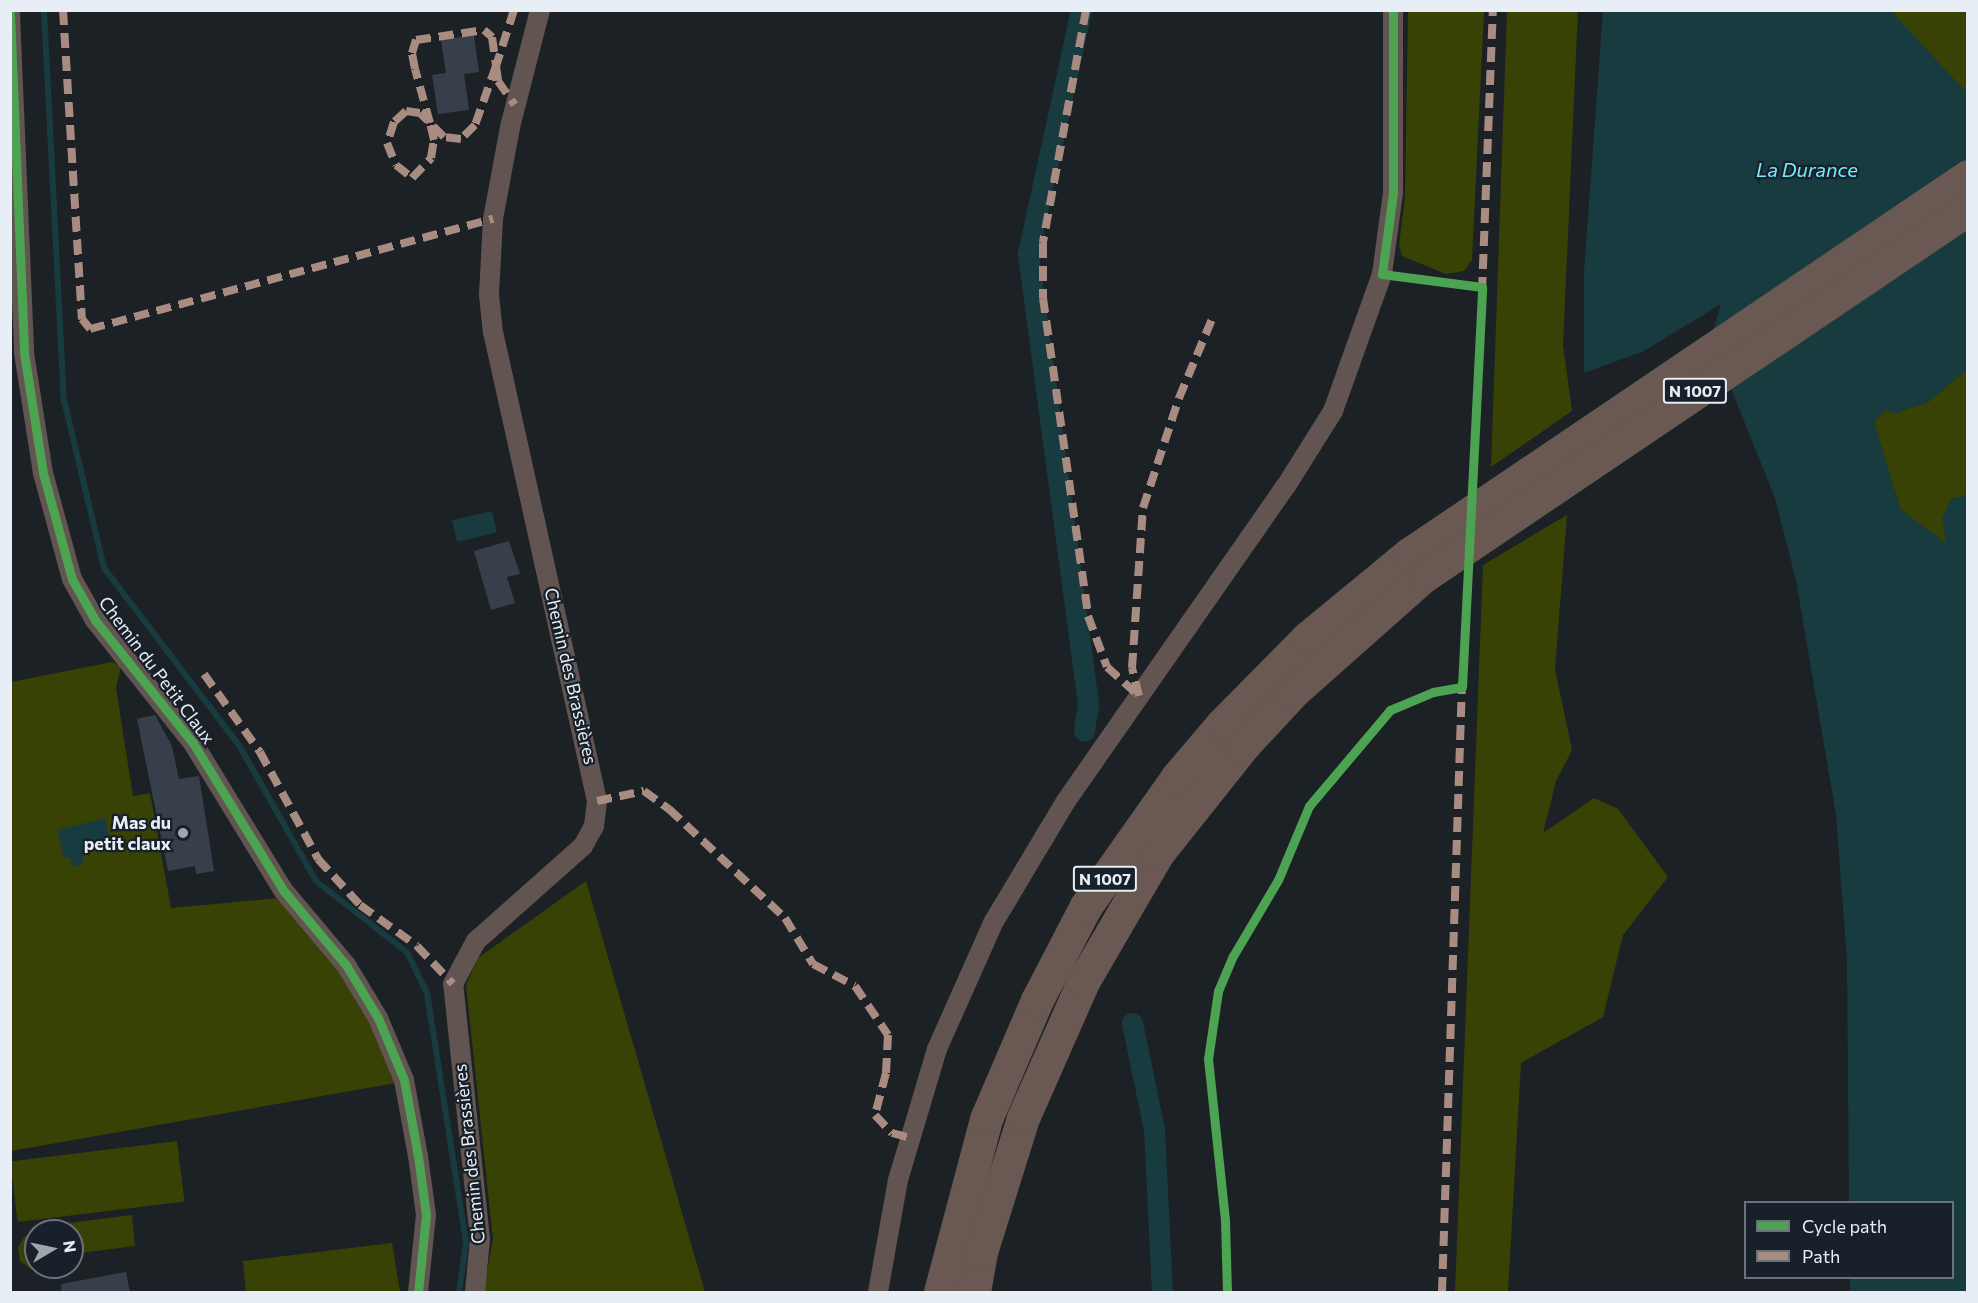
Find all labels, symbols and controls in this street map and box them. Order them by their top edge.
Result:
water label: La Durance [1756,157,1858,181]
road number: N 1007 [1662,378,1728,404]
street label: Chemin des Brassières [540,585,602,767]
street label: Chemin du Petit Claux [94,592,220,748]
place label: Mas du petit claux [84,812,171,854]
marker: Mas du petit claux [176,826,190,840]
road number: N 1007 [1072,866,1138,892]
street label: Chemin des Brassières [449,1063,489,1245]
legend [1744,1201,1954,1279]
text: Cycle path [1802,1215,1887,1237]
north arrow [24,1219,84,1279]
text: N [60,1239,81,1254]
text: Path [1802,1245,1840,1267]

